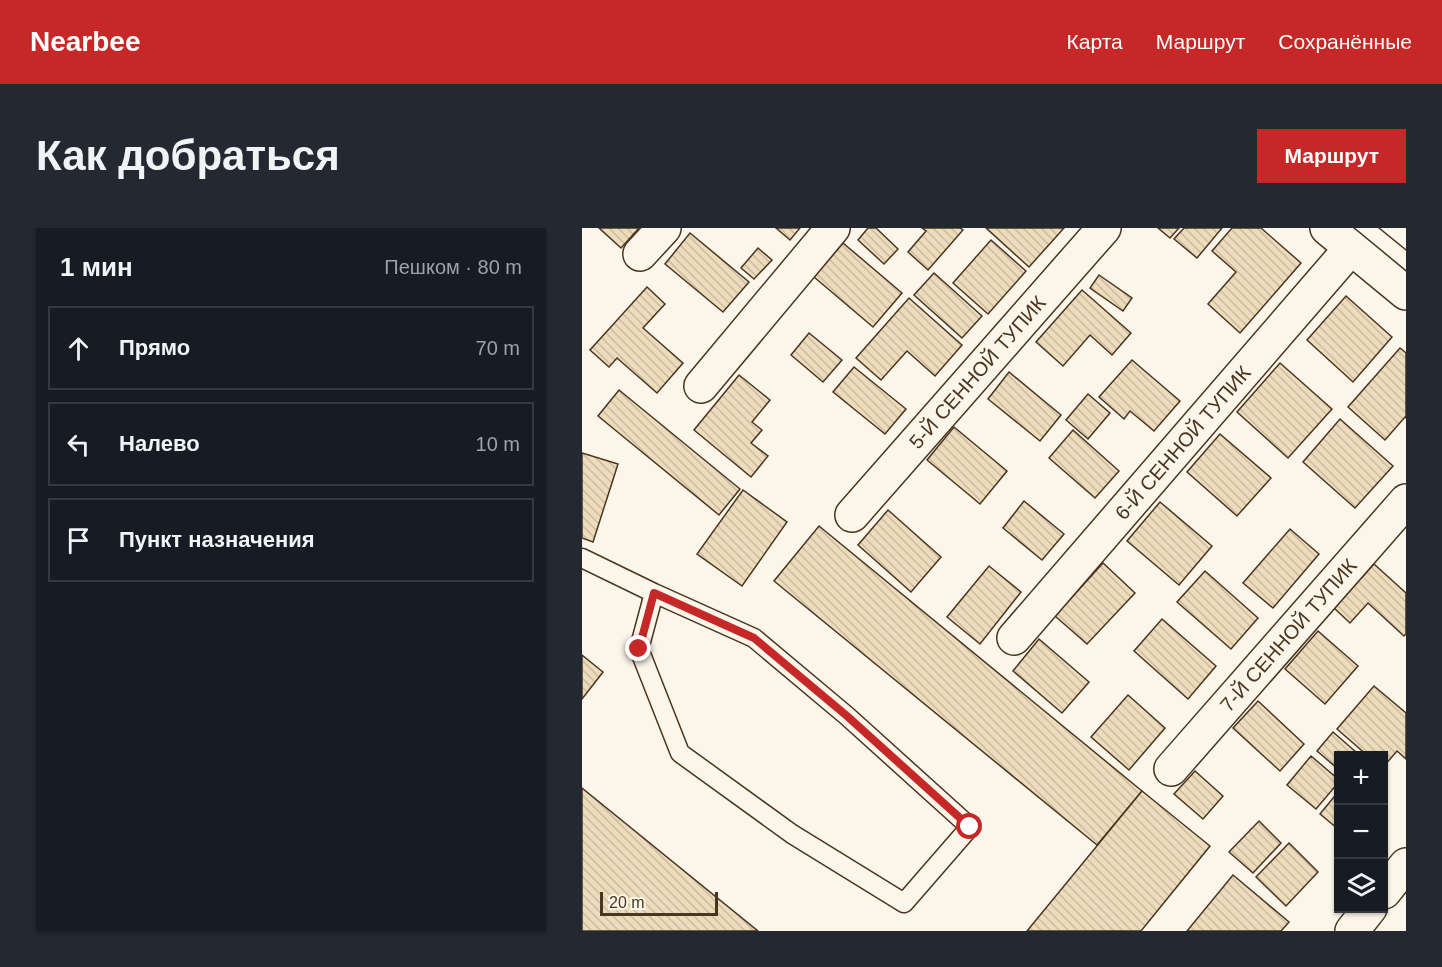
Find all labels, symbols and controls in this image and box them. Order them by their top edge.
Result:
text: Nearbee [30,26,141,57]
text: Карта [1067,30,1123,53]
text: Маршрут [1156,30,1245,53]
text: Сохранённые [1278,30,1412,53]
button: Маршрут [1257,129,1406,183]
text: Как добраться [36,132,340,179]
text: 1 мин [60,252,133,282]
text: Пешком · 80 m [384,256,522,278]
street label: 5-Й СЕННОЙ ТУПИК [905,291,1050,453]
icon: ahead [62,332,95,365]
text: Прямо [119,335,190,360]
text: 70 m [476,337,520,359]
street label: 6-Й СЕННОЙ ТУПИК [1111,361,1255,524]
icon: left [62,428,95,461]
text: Налево [119,431,200,456]
text: 10 m [476,433,520,455]
icon: arrive [62,524,95,557]
text: Пункт назначения [119,527,315,552]
street label: 7-Й СЕННОЙ ТУПИК [1216,554,1361,716]
route end [625,635,651,661]
map controls [1334,751,1388,913]
button: + [1334,751,1388,805]
button: − [1334,805,1388,859]
route start [956,813,982,839]
button: layers [1334,859,1388,913]
scale bar [600,889,718,916]
text: 20 m [609,894,645,911]

